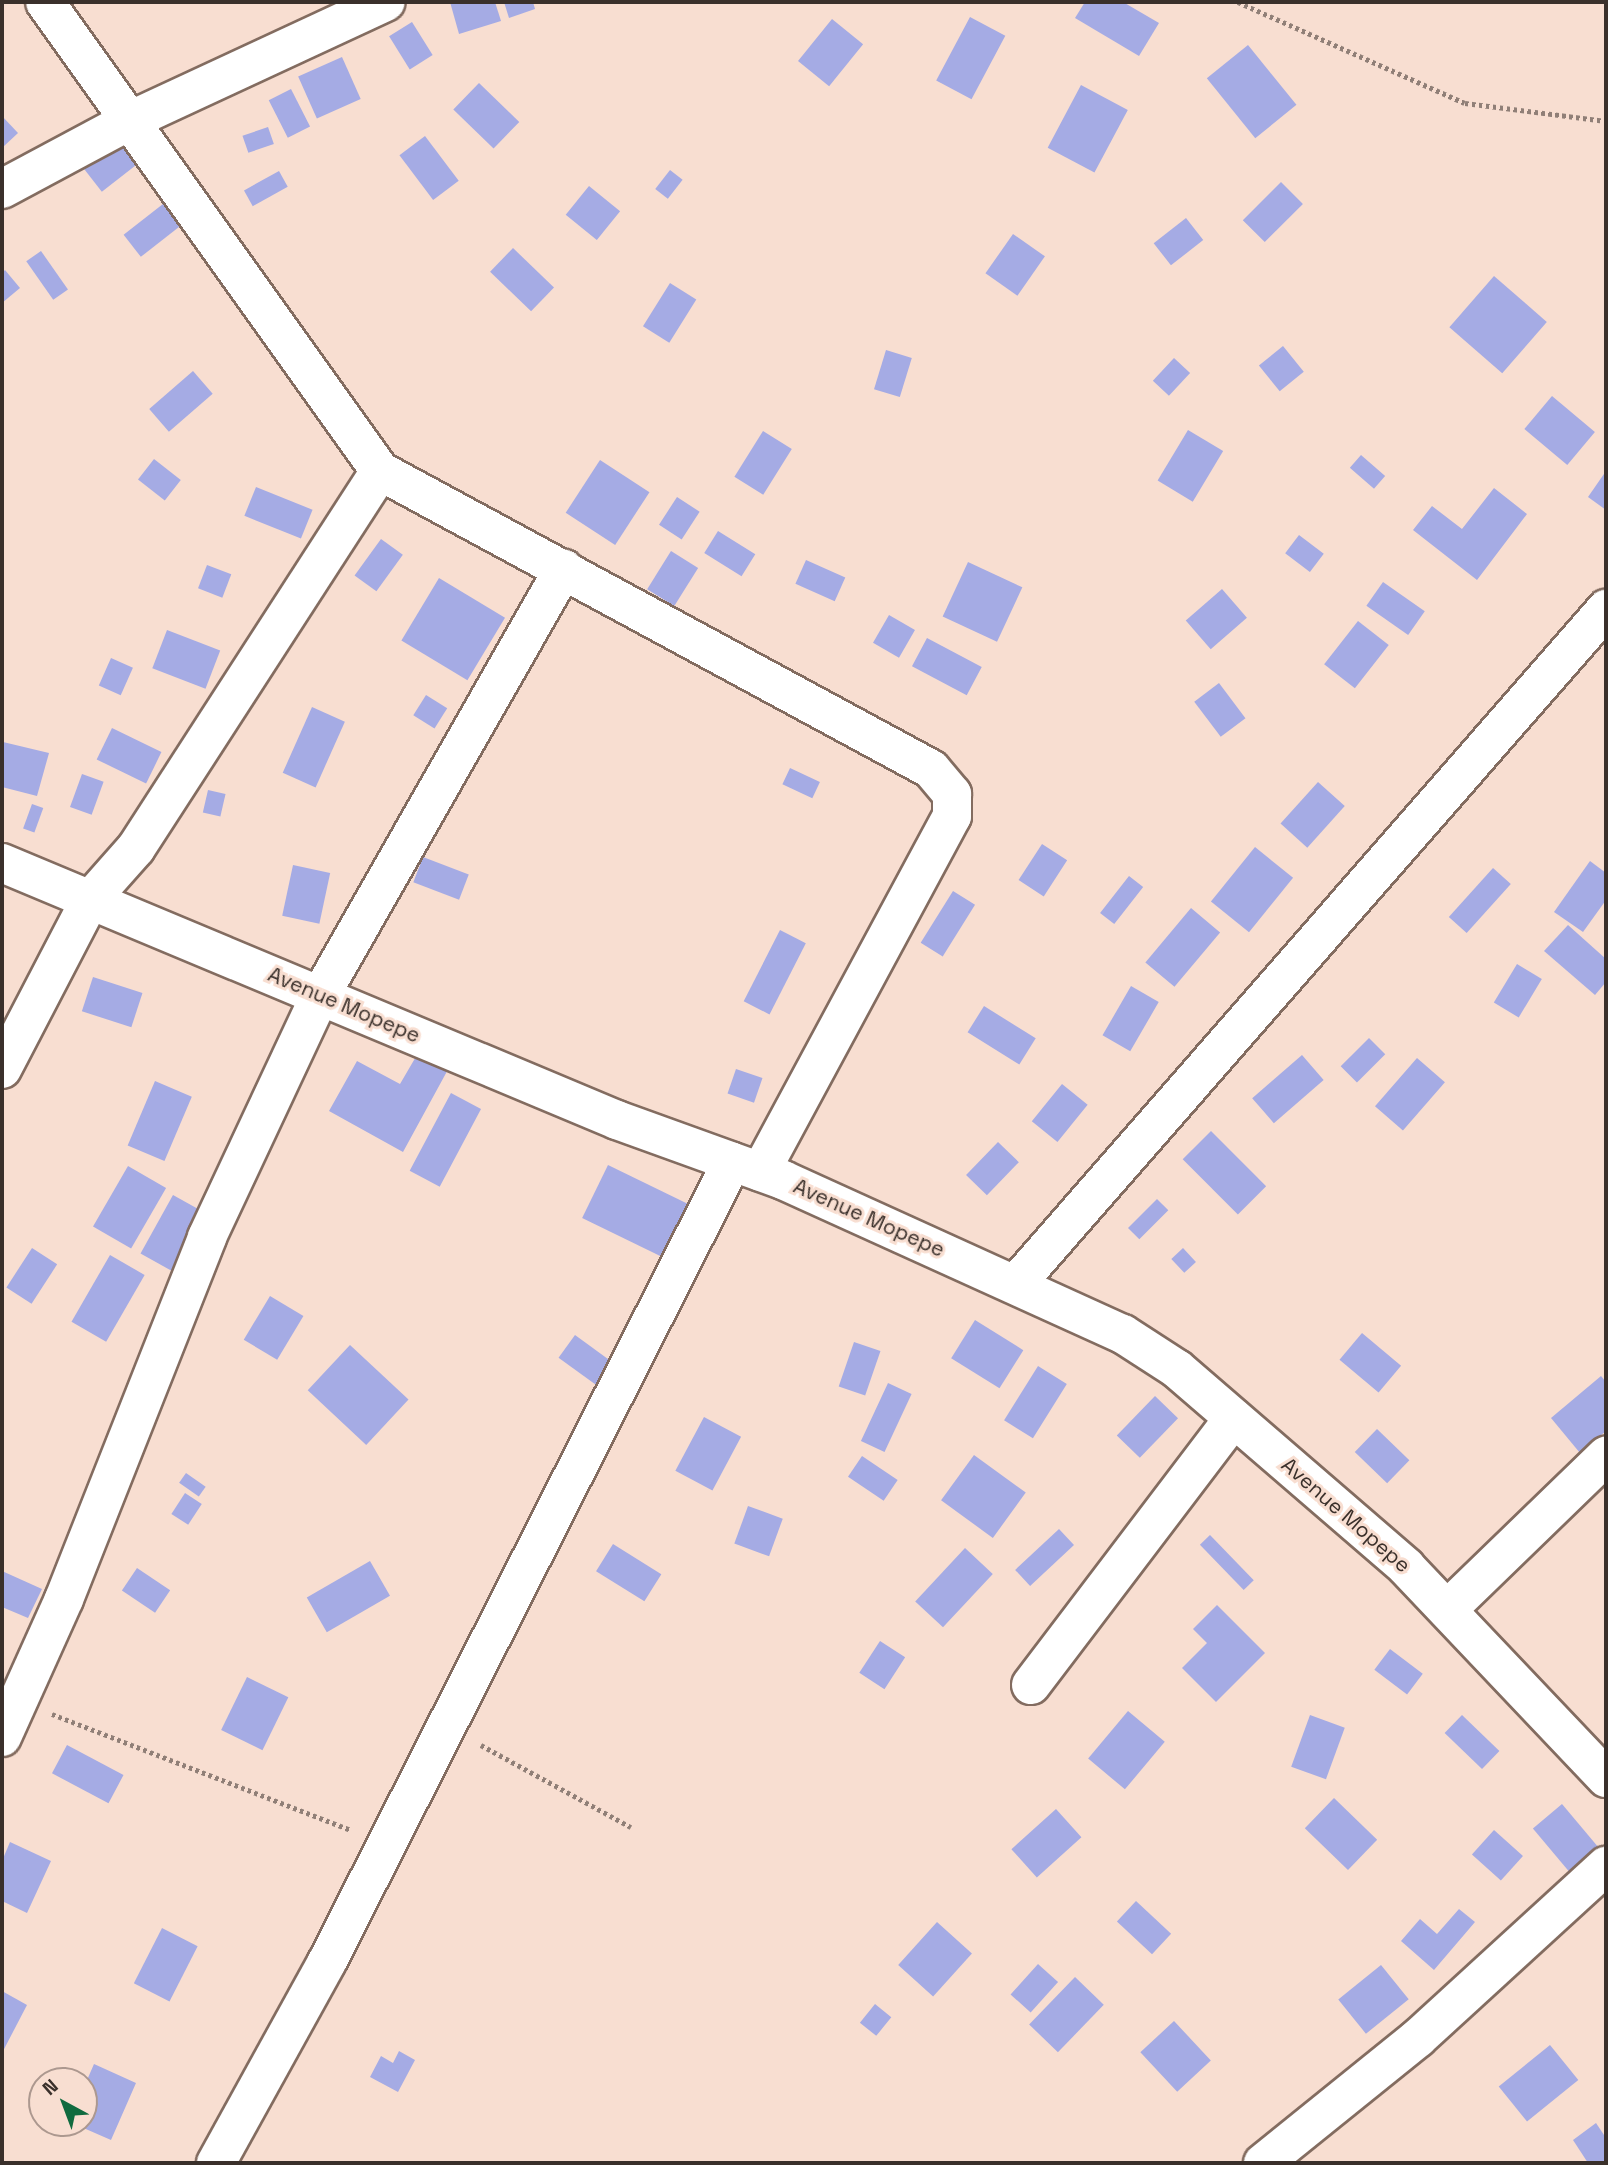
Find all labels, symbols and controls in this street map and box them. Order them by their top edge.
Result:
street label: Avenue Mopepe [264,962,424,1048]
street label: Avenue Mopepe [790,1173,948,1263]
street label: Avenue Mopepe [1276,1452,1416,1578]
north arrow [28,2067,98,2137]
text: N [37,2074,63,2101]

